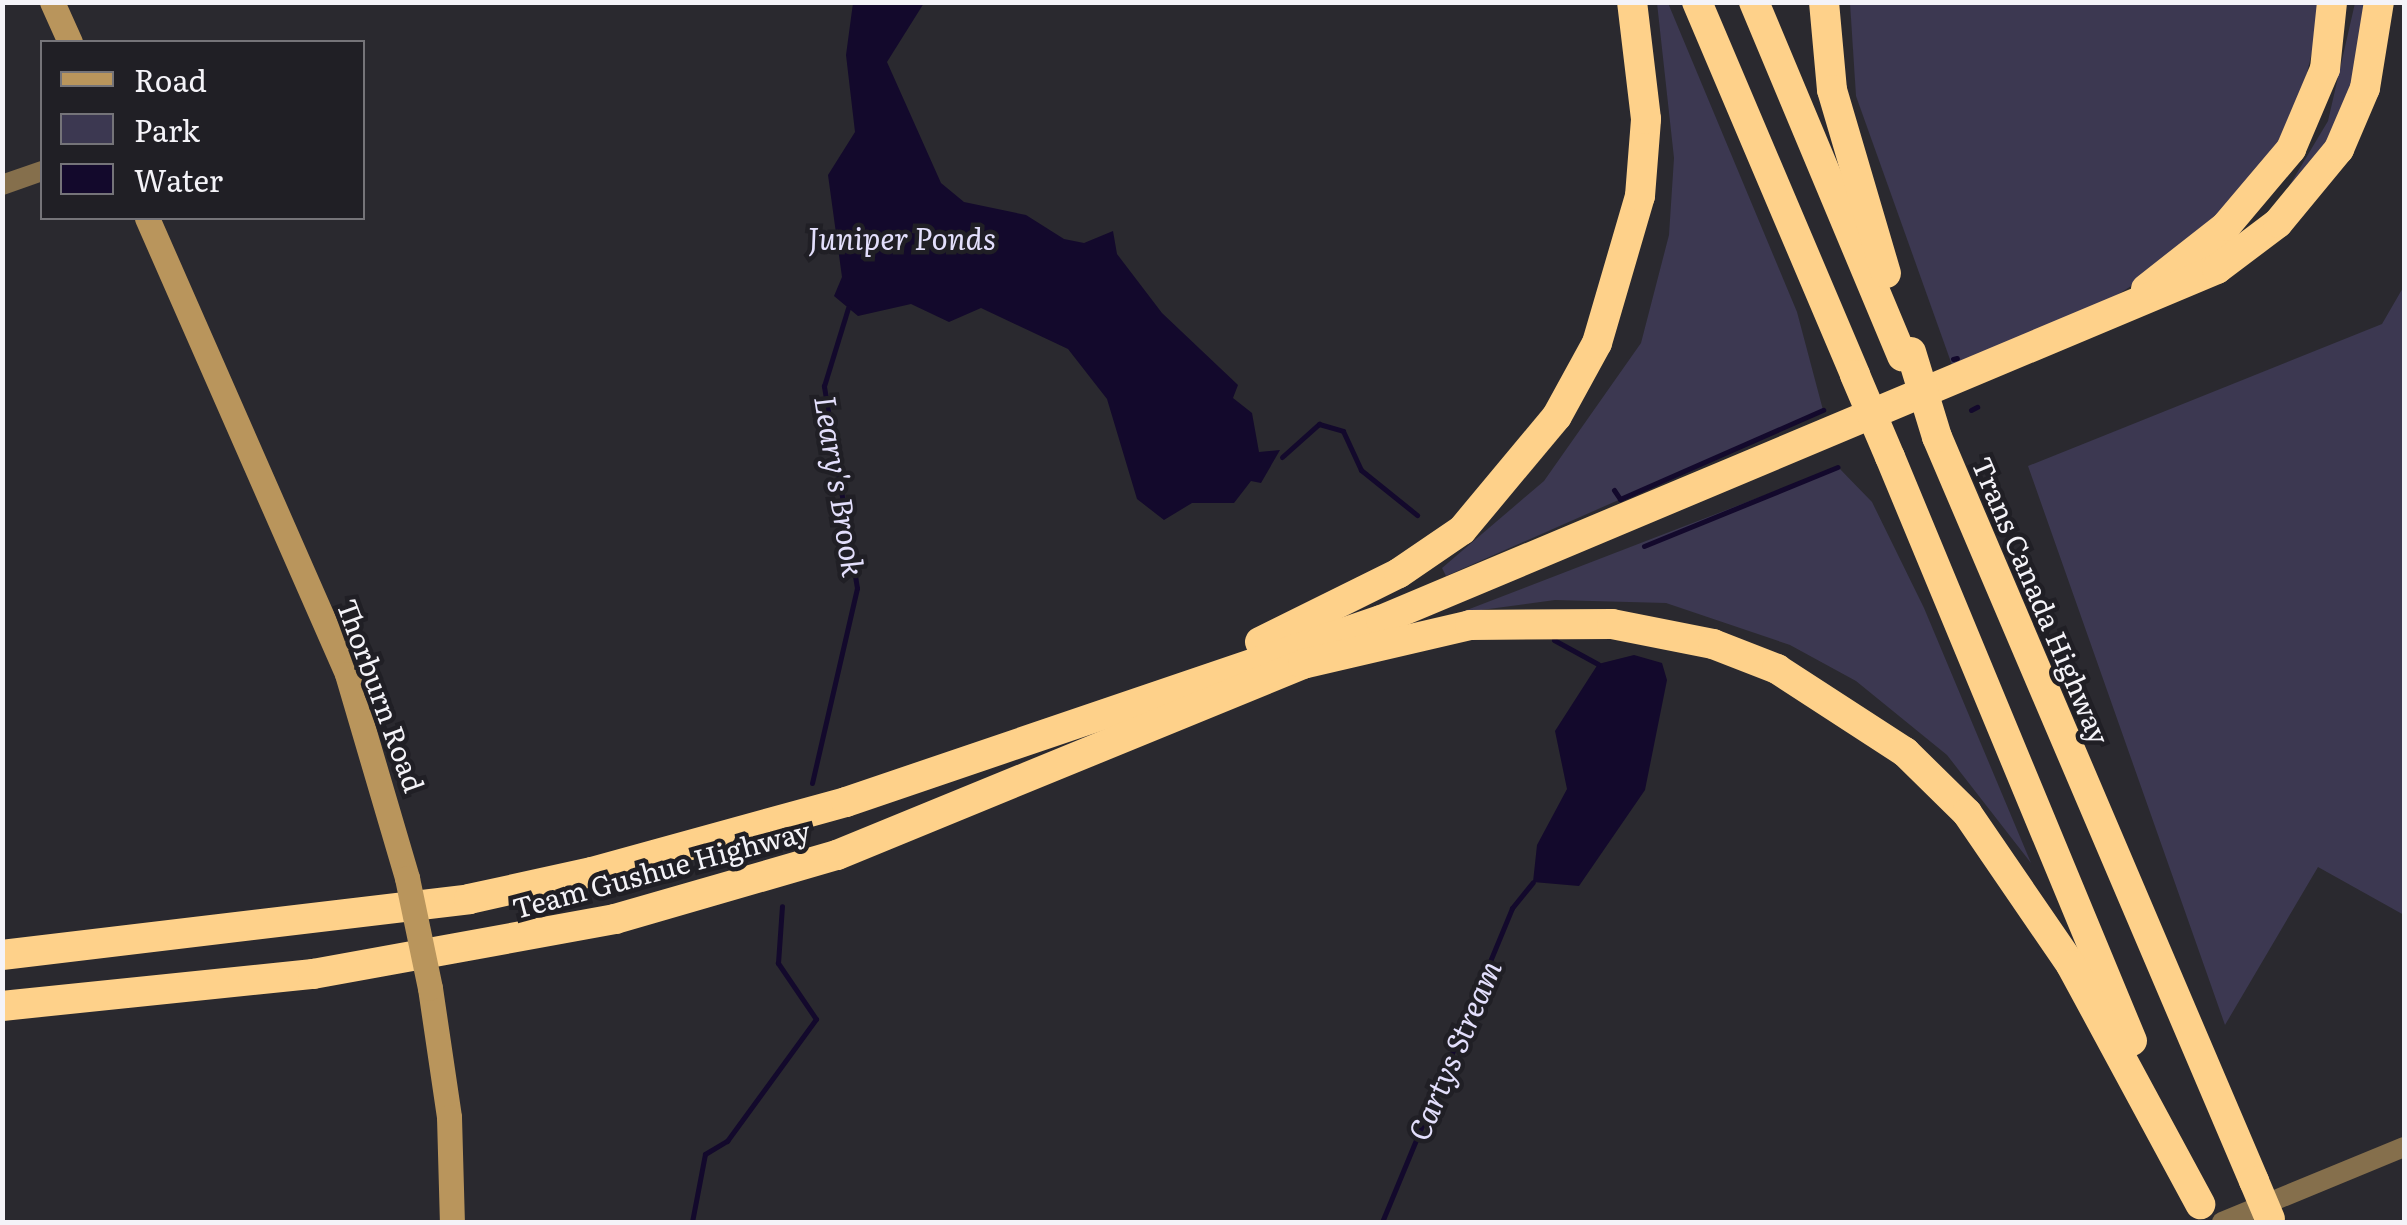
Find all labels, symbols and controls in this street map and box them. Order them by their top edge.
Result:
legend [40,40,365,220]
text: Road [134,57,207,101]
text: Park [134,107,200,151]
text: Water [134,157,223,201]
water label: Juniper Ponds [808,219,996,255]
water label: Leary's Brook [809,393,873,579]
street label: Trans Canada Highway [1966,451,2118,749]
street label: Thorburn Road [331,594,433,796]
street label: Team Gushue Highway [508,812,814,924]
water label: Cartys Stream [1399,955,1507,1145]

